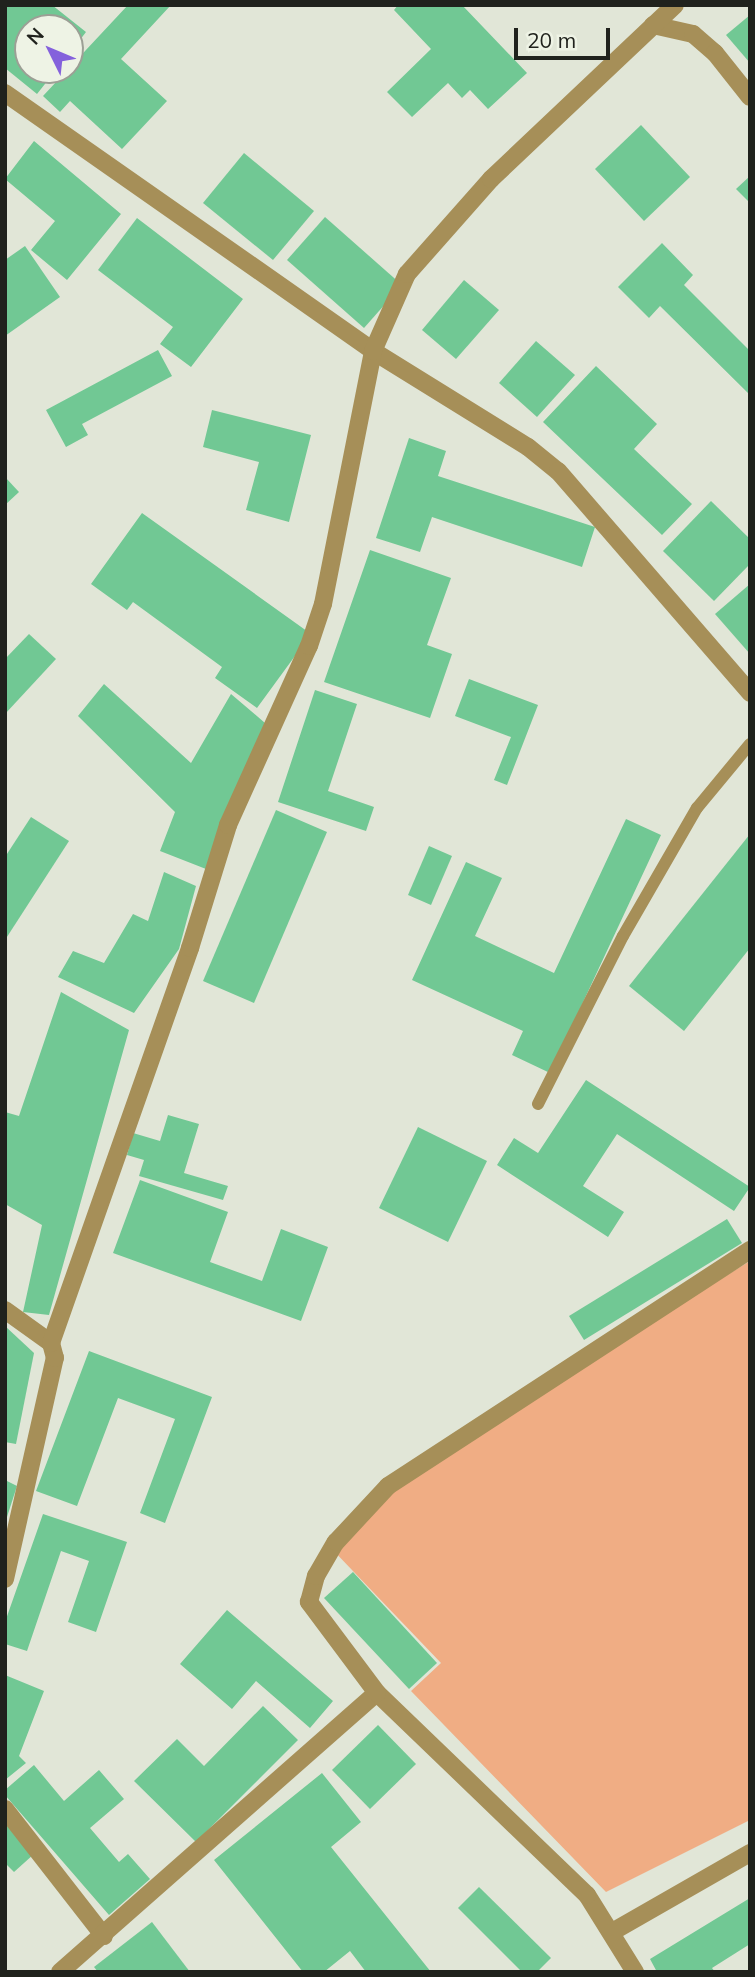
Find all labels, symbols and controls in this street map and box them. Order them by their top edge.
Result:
north arrow [14,14,84,84]
scale bar [517,14,613,58]
text: N [21,23,49,49]
text: 20 m [527,27,576,53]

